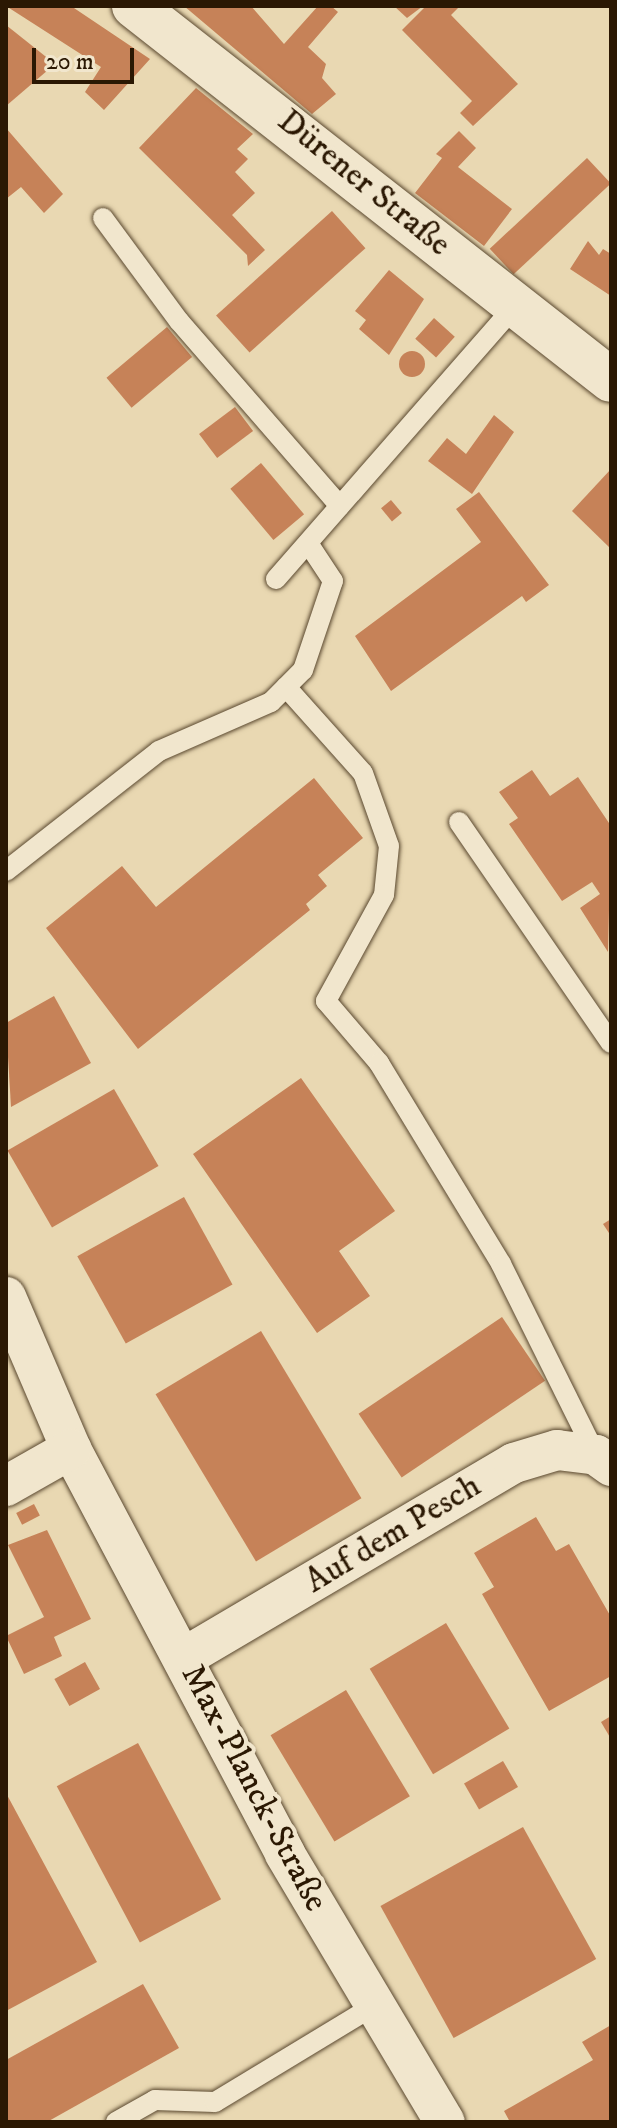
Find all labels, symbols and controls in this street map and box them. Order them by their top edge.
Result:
scale bar [36,32,138,82]
text: 20 m [46,47,94,77]
street label: Dürener Straße [269,101,459,265]
street label: Auf dem Pesch [298,1466,488,1602]
street label: Max-Planck-Straße [172,1658,336,1918]

